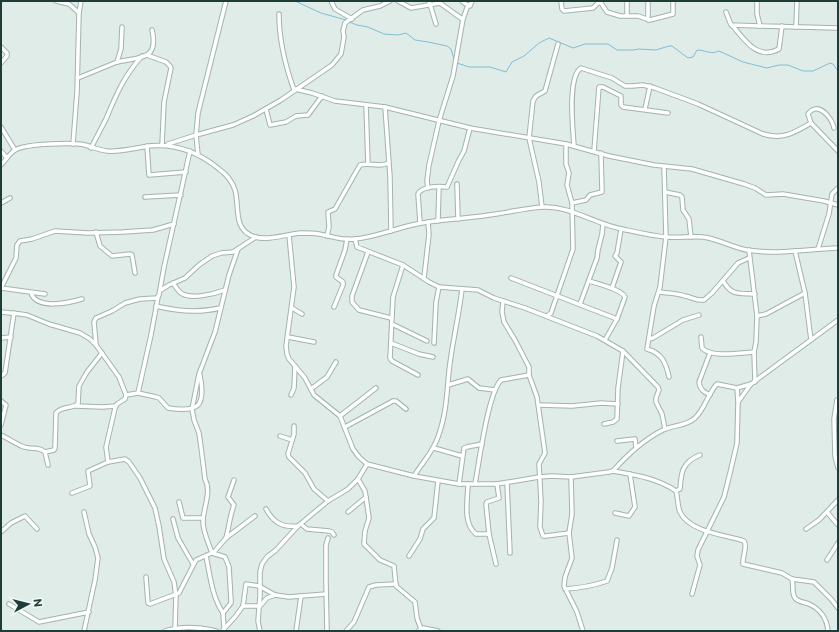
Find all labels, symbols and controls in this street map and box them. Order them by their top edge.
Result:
north arrow [8,584,48,624]
text: N [31,598,45,608]

